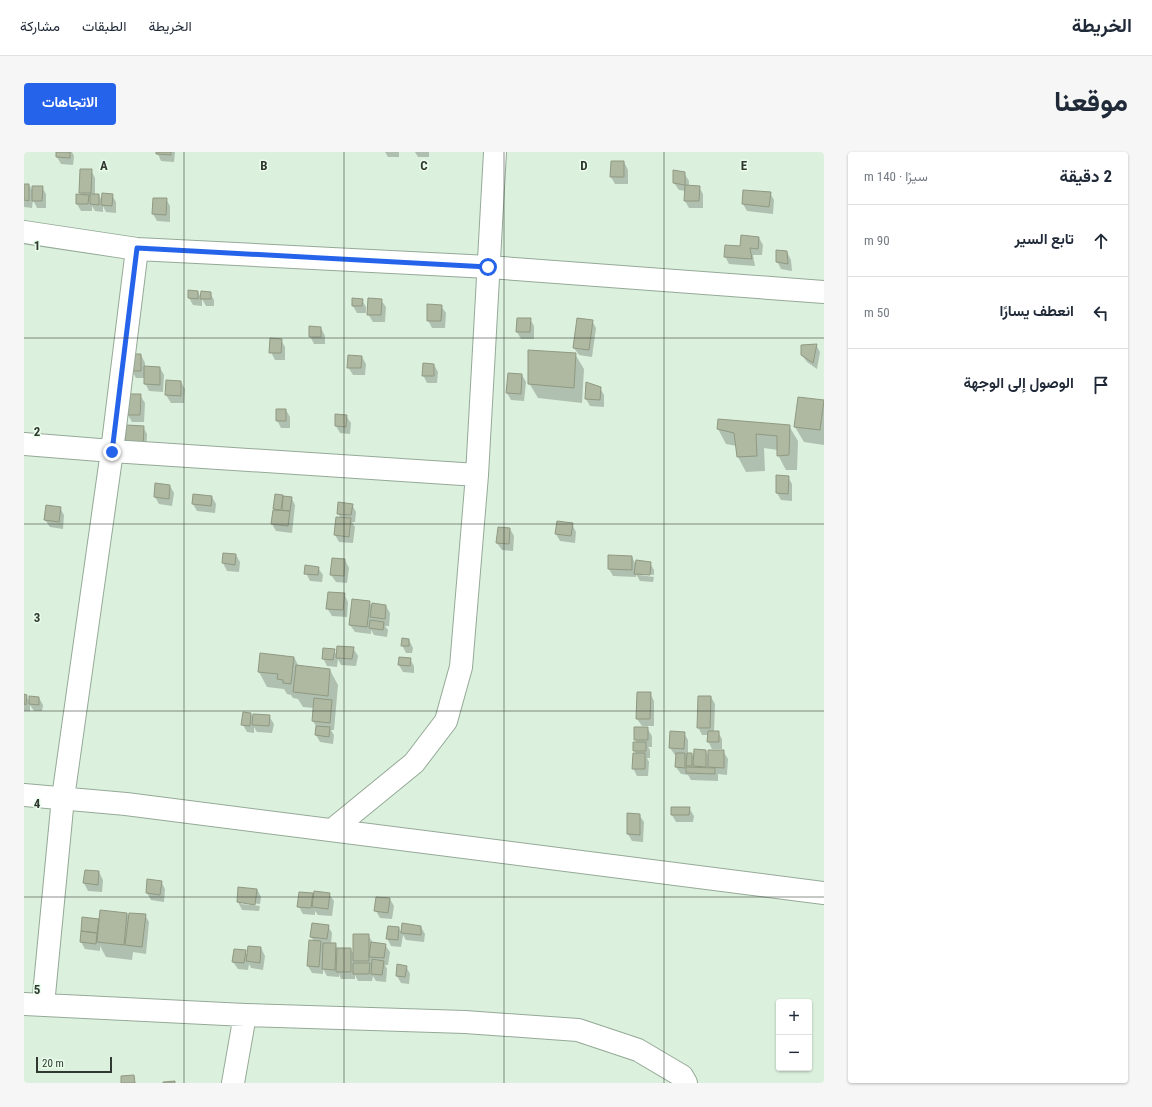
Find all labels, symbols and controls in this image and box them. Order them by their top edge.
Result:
text: الخريطة [1072,14,1132,37]
text: مشاركة [20,18,60,34]
text: الطبقات [82,18,126,34]
text: الخريطة [148,18,192,34]
button: الاتجاهات [24,83,116,125]
text: موقعنا [1054,85,1128,118]
text: A [100,158,108,173]
text: B [260,158,268,173]
text: C [420,158,428,173]
text: D [580,158,588,173]
text: E [741,158,748,173]
text: 2 دقيقة [1059,166,1112,186]
text: سيرًا · 140 m [864,169,928,184]
text: تابع السير [1015,230,1074,248]
icon: ahead [1090,230,1112,252]
text: 90 m [864,233,890,248]
text: 1 [34,238,40,253]
route start [479,258,497,276]
text: انعطف يسارًا [1000,302,1074,320]
icon: left [1090,302,1112,324]
text: 50 m [864,305,890,320]
text: الوصول إلى الوجهة [963,374,1074,392]
icon: arrive [1090,374,1112,396]
text: 2 [34,424,41,439]
route end [103,443,121,461]
text: 3 [34,610,40,625]
text: 4 [34,796,41,811]
text: 5 [34,982,41,997]
map controls [776,999,812,1071]
button: + [776,999,812,1035]
button: − [776,1035,812,1071]
scale bar [36,1055,112,1074]
text: 20 m [42,1057,64,1070]

